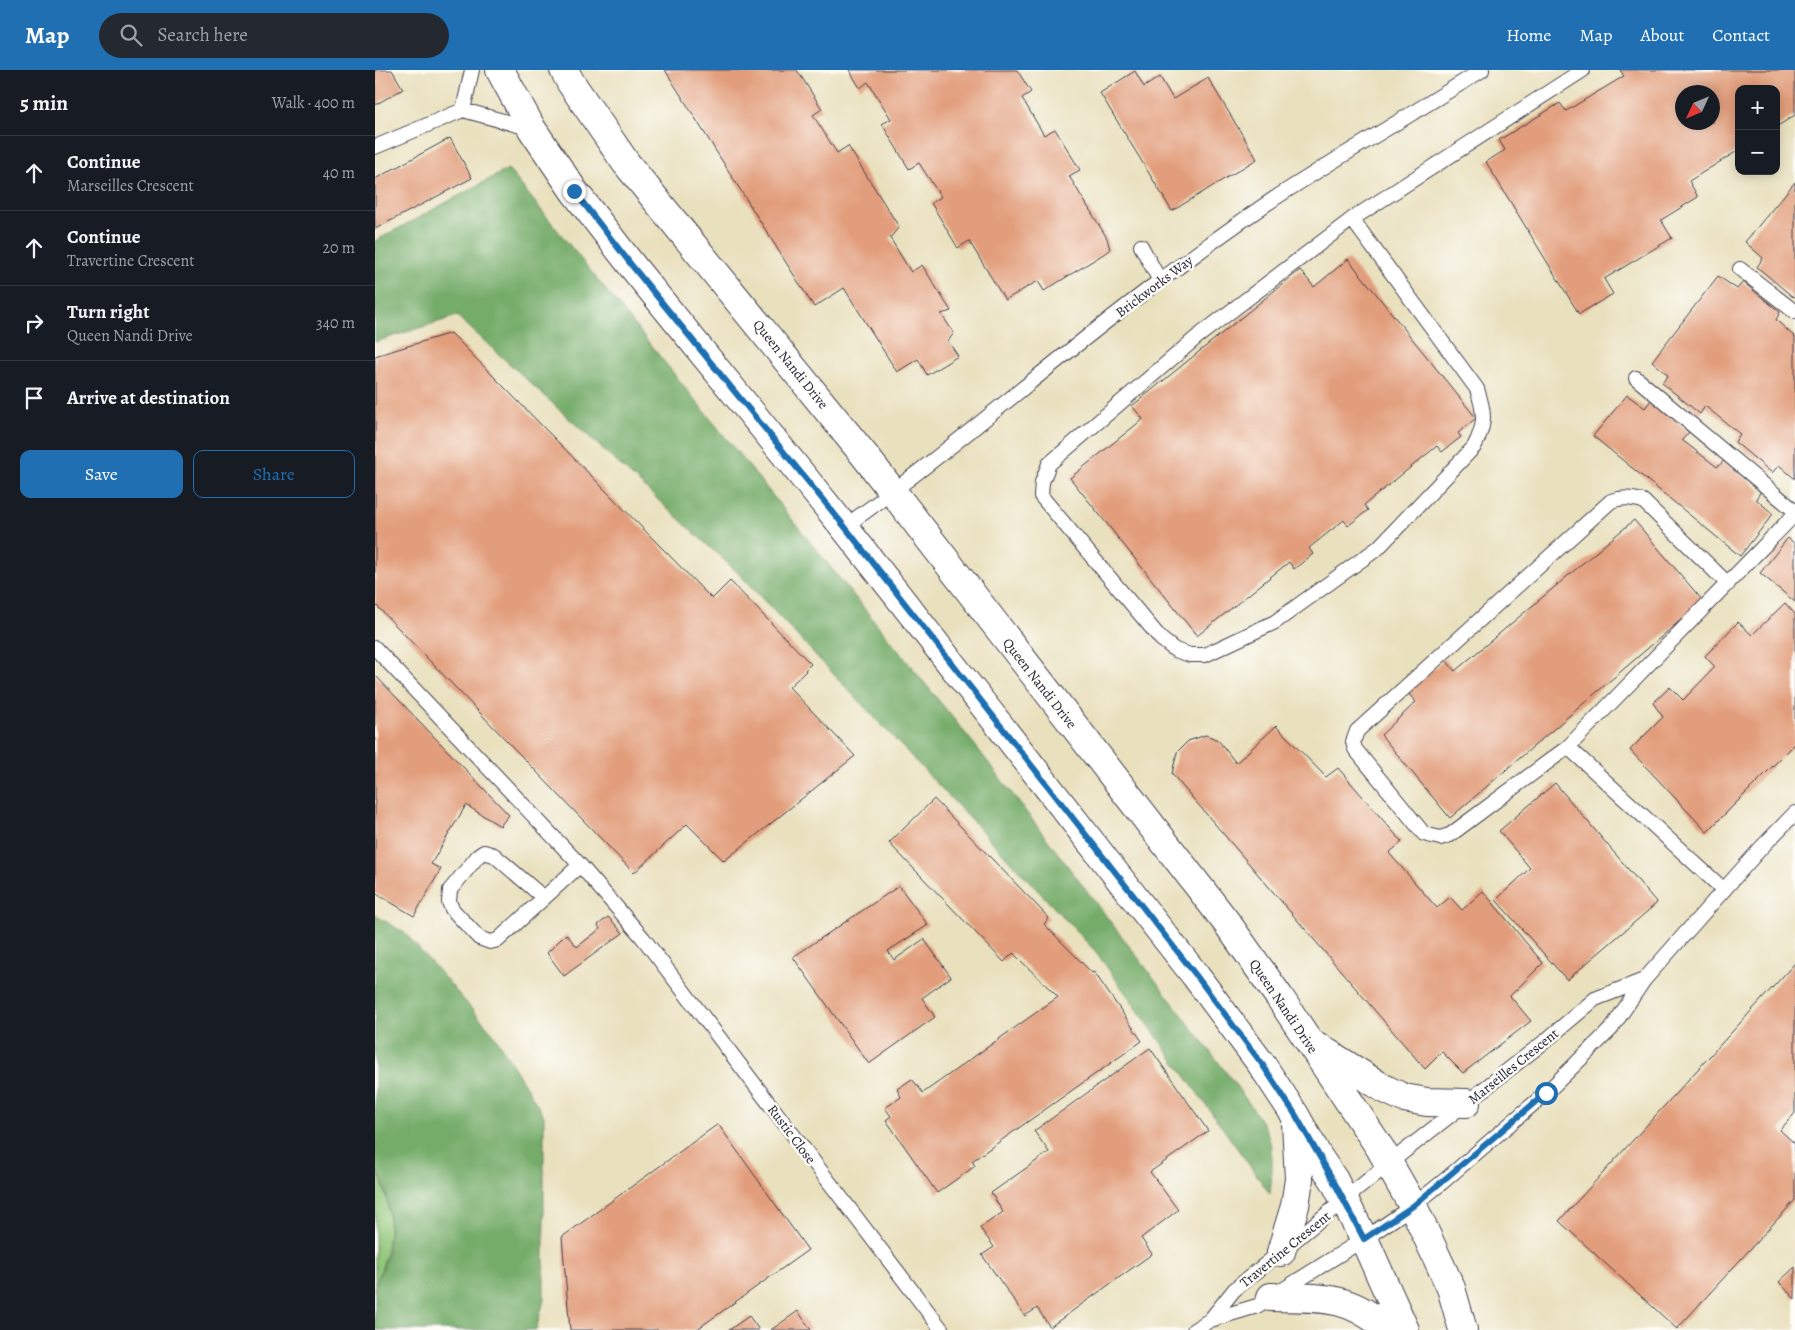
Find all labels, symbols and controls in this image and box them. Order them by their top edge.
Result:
search box [99,13,449,58]
text: Map [25,19,69,51]
icon: search [117,21,145,49]
text: Search here [157,22,248,48]
text: Home [1506,23,1551,47]
text: Map [1579,23,1612,47]
text: About [1640,23,1684,47]
text: Contact [1712,23,1770,47]
north arrow [1675,85,1720,130]
map controls [1735,85,1780,175]
button: + [1735,85,1780,130]
text: 5 min [20,89,68,117]
text: Walk · 400 m [272,92,355,114]
button: − [1735,130,1780,175]
text: Continue [67,149,141,175]
icon: ahead [20,159,48,187]
text: 40 m [323,162,355,184]
text: Marseilles Crescent [67,175,194,197]
route end [563,180,586,203]
text: Continue [67,224,141,250]
icon: ahead [20,234,48,262]
text: 20 m [322,237,355,259]
text: Travertine Crescent [67,250,194,272]
street label: Brickworks Way [1112,251,1197,322]
text: Turn right [67,299,149,325]
icon: right [20,309,48,337]
text: 340 m [316,312,355,334]
street label: Queen Nandi Drive [749,316,833,413]
text: Queen Nandi Drive [67,325,193,347]
icon: arrive [20,384,48,412]
text: Arrive at destination [67,385,230,411]
button: Save [20,450,183,498]
button: Share [193,450,355,498]
street label: Queen Nandi Drive [998,634,1081,732]
street label: Queen Nandi Drive [1245,955,1322,1057]
street label: Marseilles Crescent [1464,1024,1563,1109]
route start [1535,1082,1558,1105]
street label: Rustic Close [763,1101,820,1168]
street label: Travertine Crescent [1236,1207,1335,1292]

